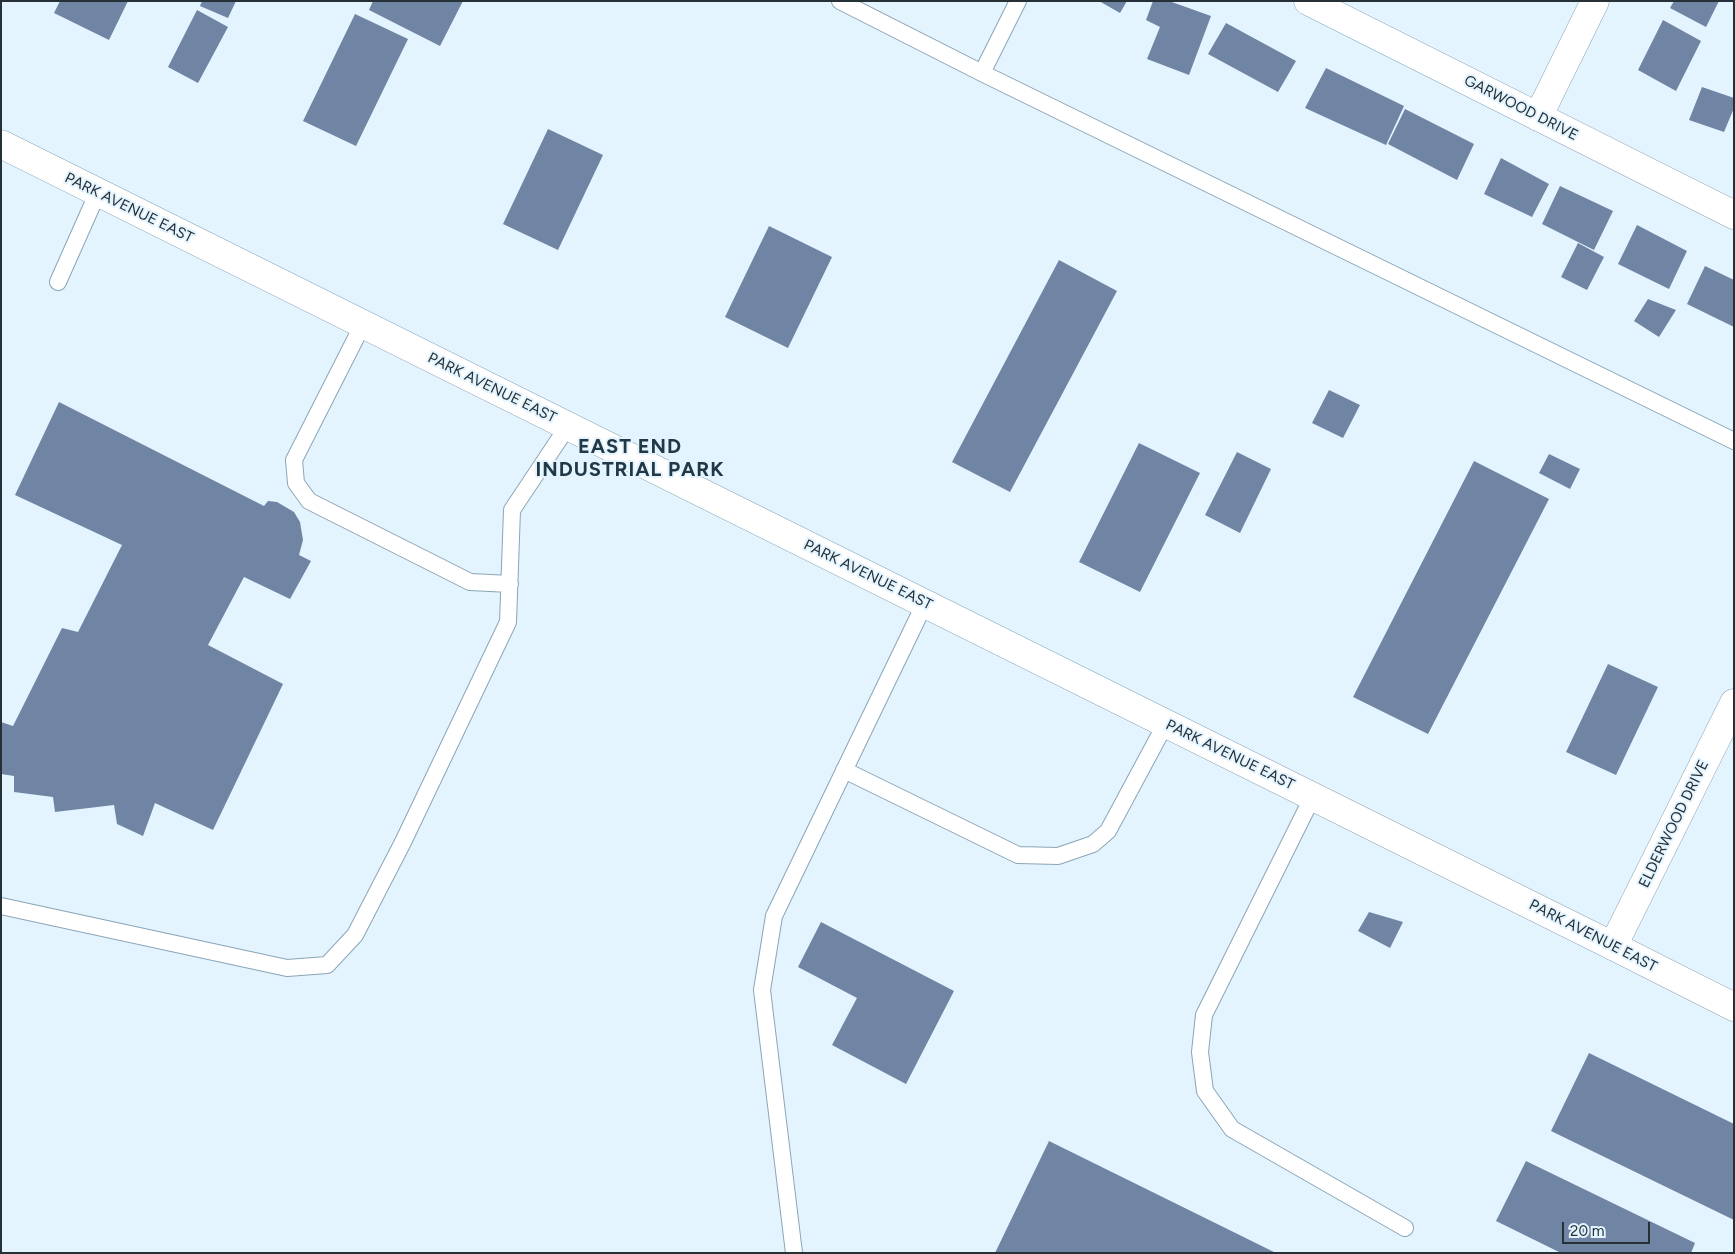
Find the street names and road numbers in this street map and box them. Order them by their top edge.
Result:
street label: GARWOOD DRIVE [1461,71,1581,145]
street label: PARK AVENUE EAST [62,169,196,247]
street label: PARK AVENUE EAST [425,349,559,427]
street label: PARK AVENUE EAST [801,536,935,614]
street label: PARK AVENUE EAST [1163,716,1297,794]
street label: ELDERWOOD DRIVE [1635,757,1713,891]
street label: PARK AVENUE EAST [1526,896,1660,976]

